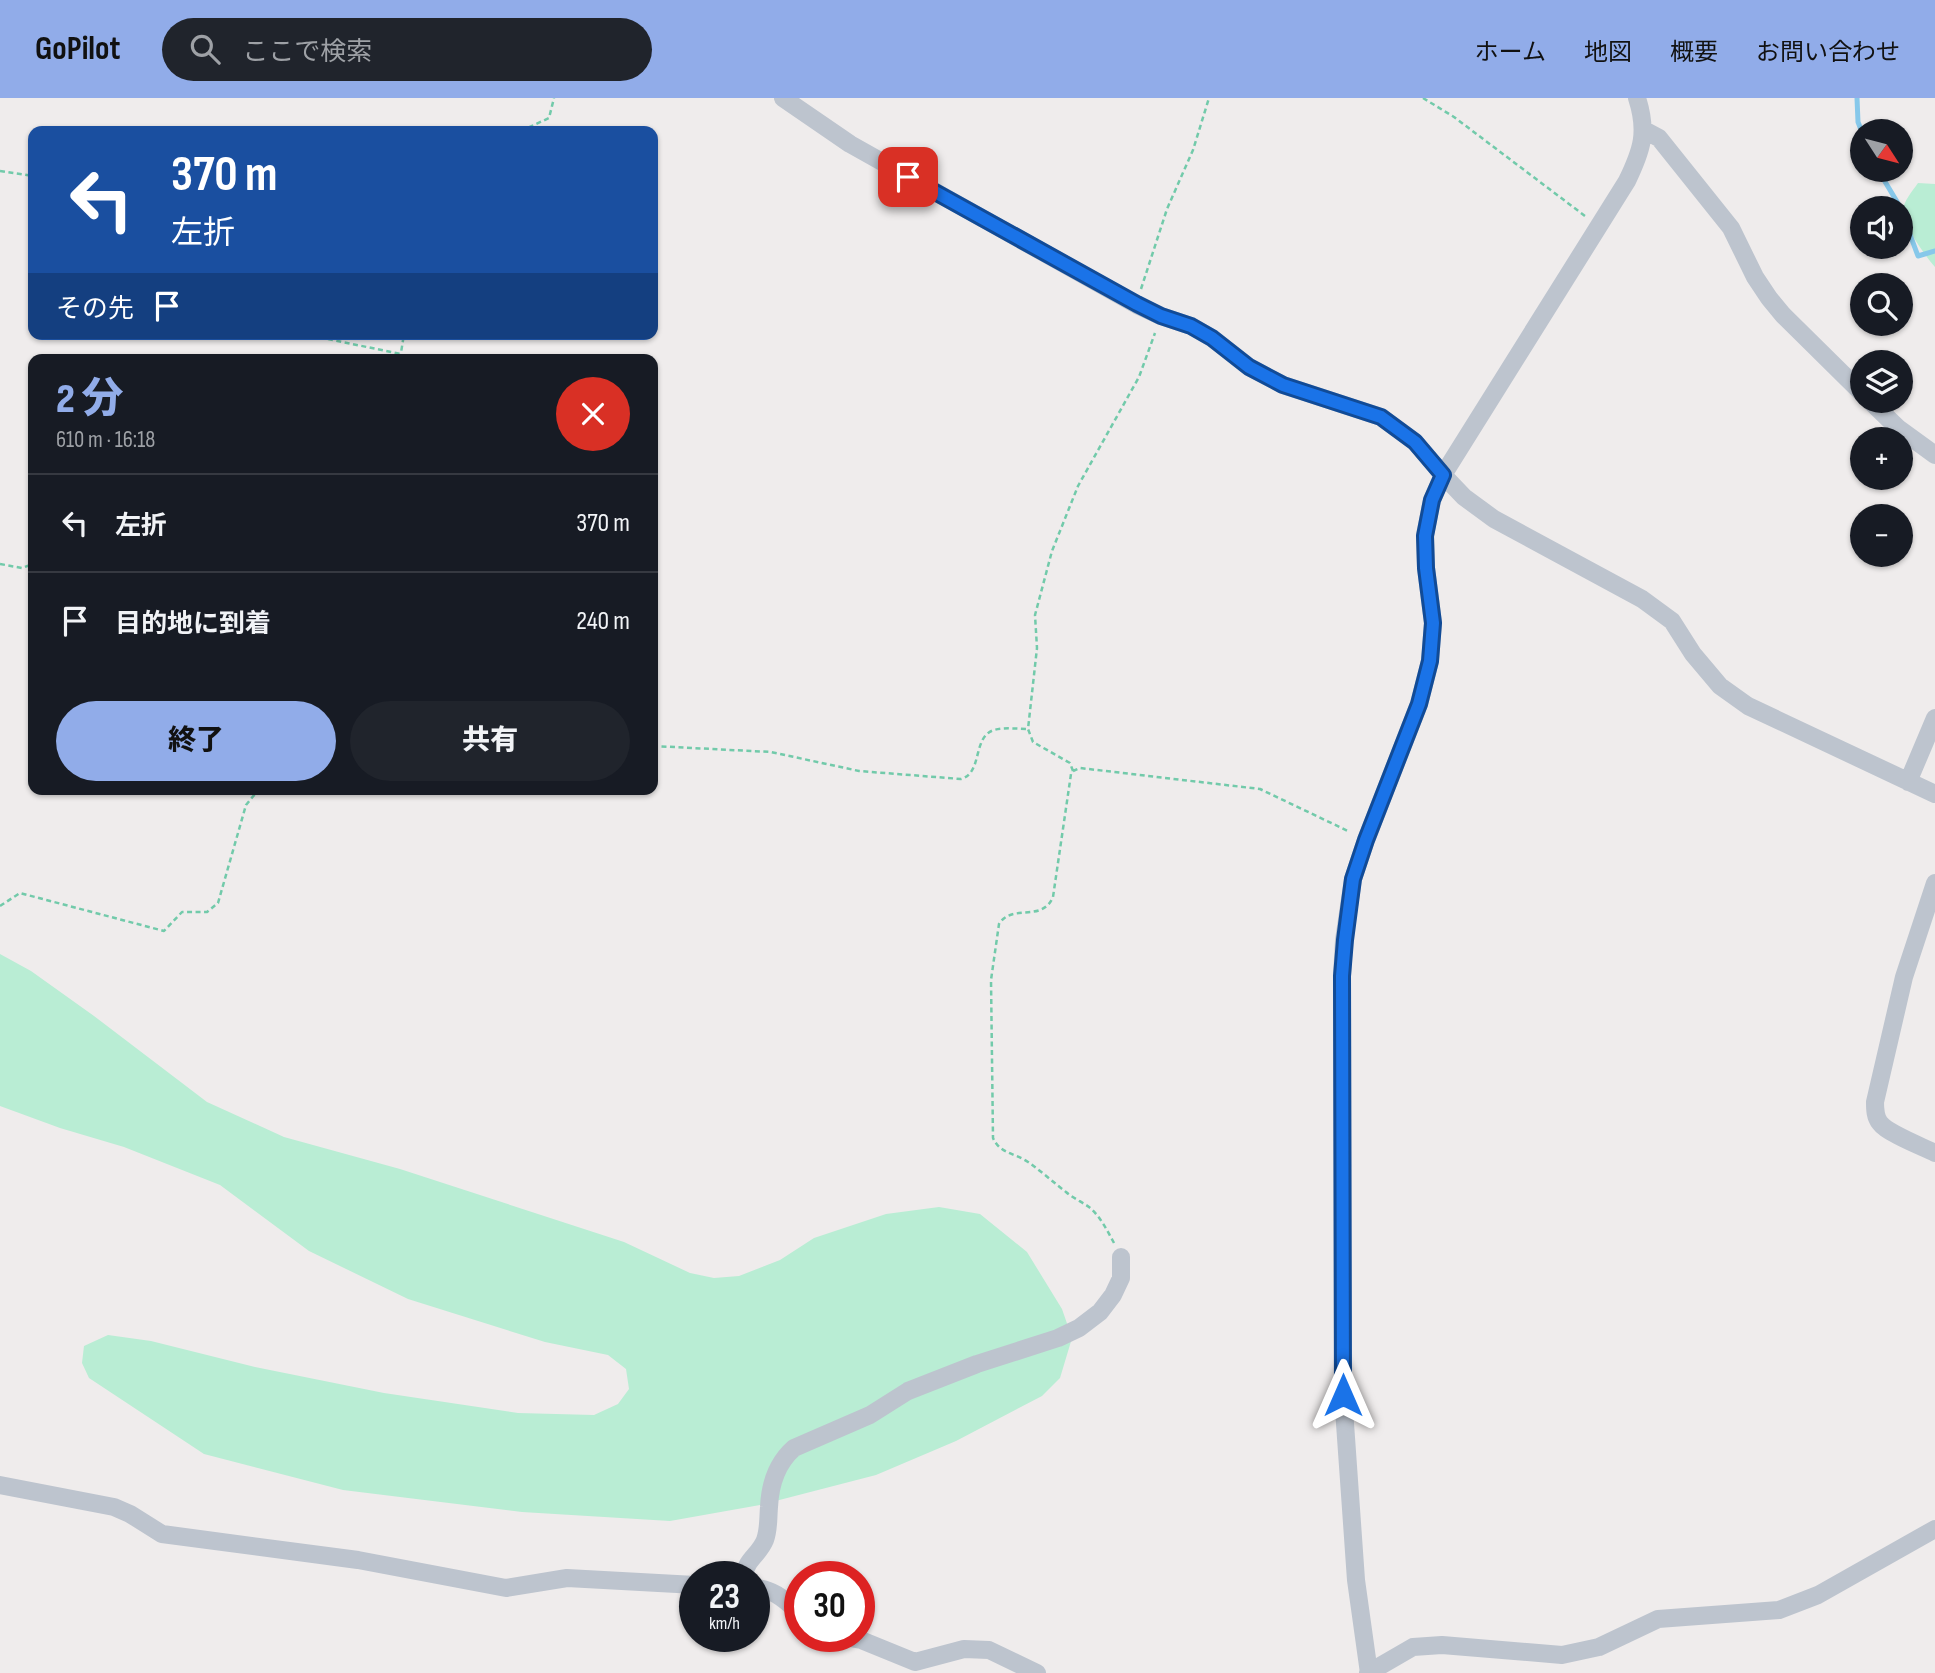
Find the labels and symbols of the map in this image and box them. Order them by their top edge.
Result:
north arrow [1850,119,1913,182]
pin [878,147,938,207]
position arrow [1306,1358,1380,1432]
speed limit sign: 30 [784,1561,875,1652]

